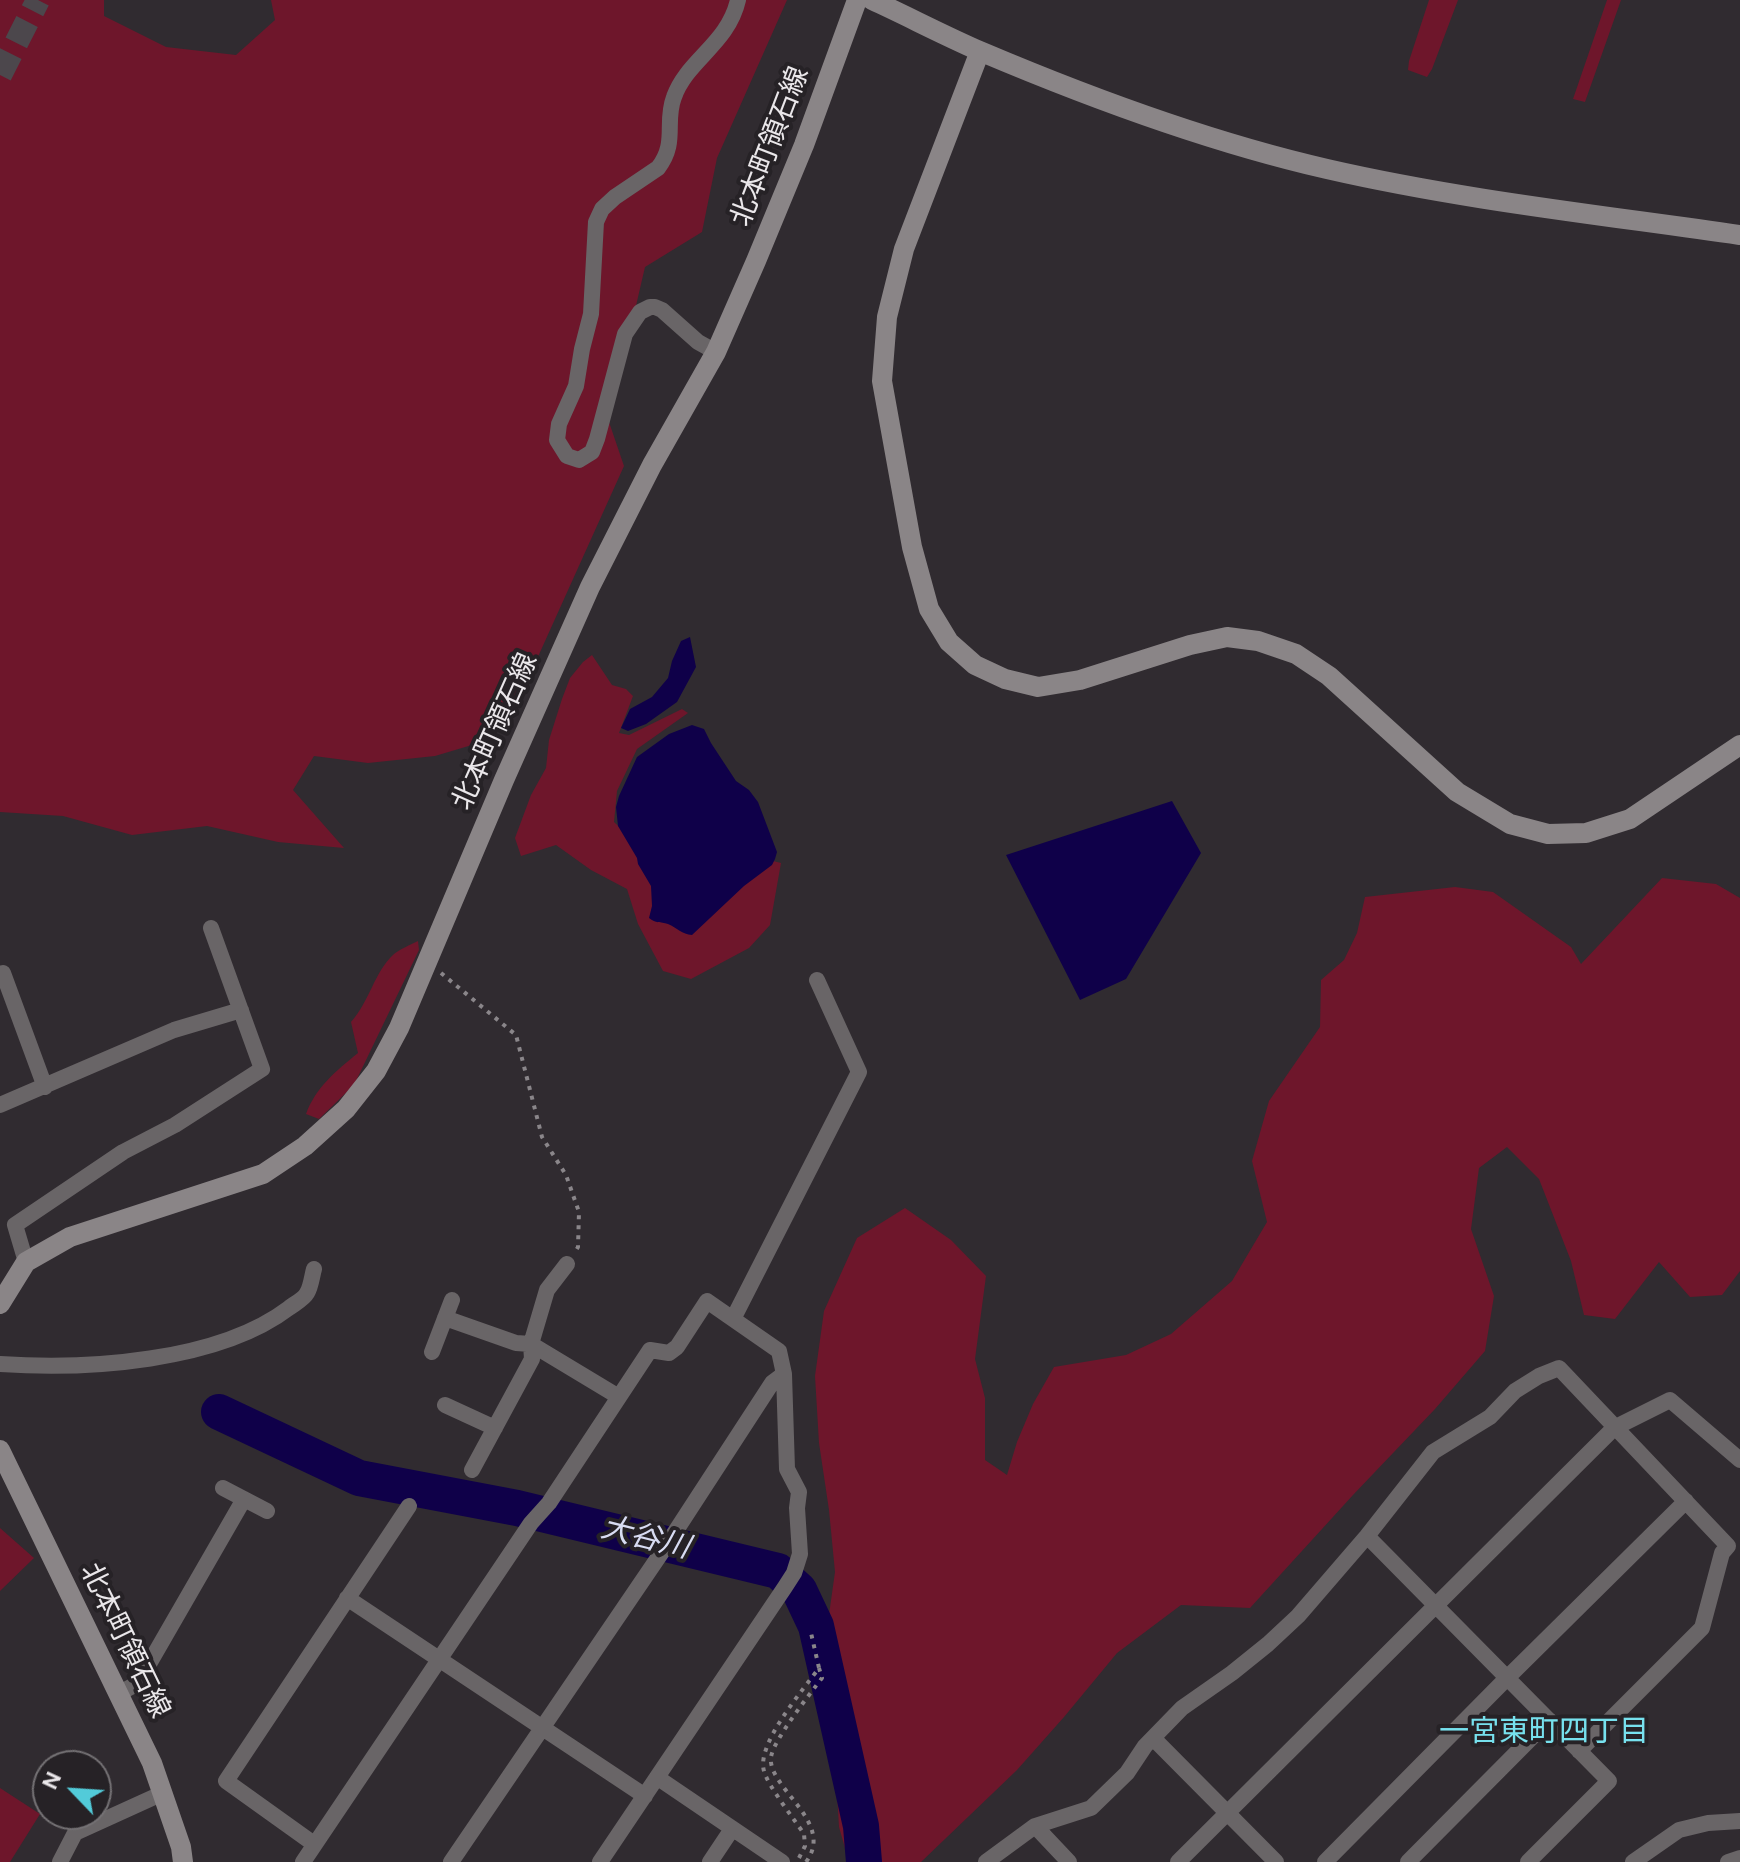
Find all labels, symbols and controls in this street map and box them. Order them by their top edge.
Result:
street label: 北本町領石線 [725,63,817,231]
street label: 北本町領石線 [446,648,546,816]
water label: 大谷川 [597,1511,693,1567]
street label: 北本町領石線 [72,1558,176,1724]
district label: 一宮東町四丁目 [1439,1715,1649,1751]
north arrow [32,1750,112,1830]
text: N [35,1767,68,1794]

